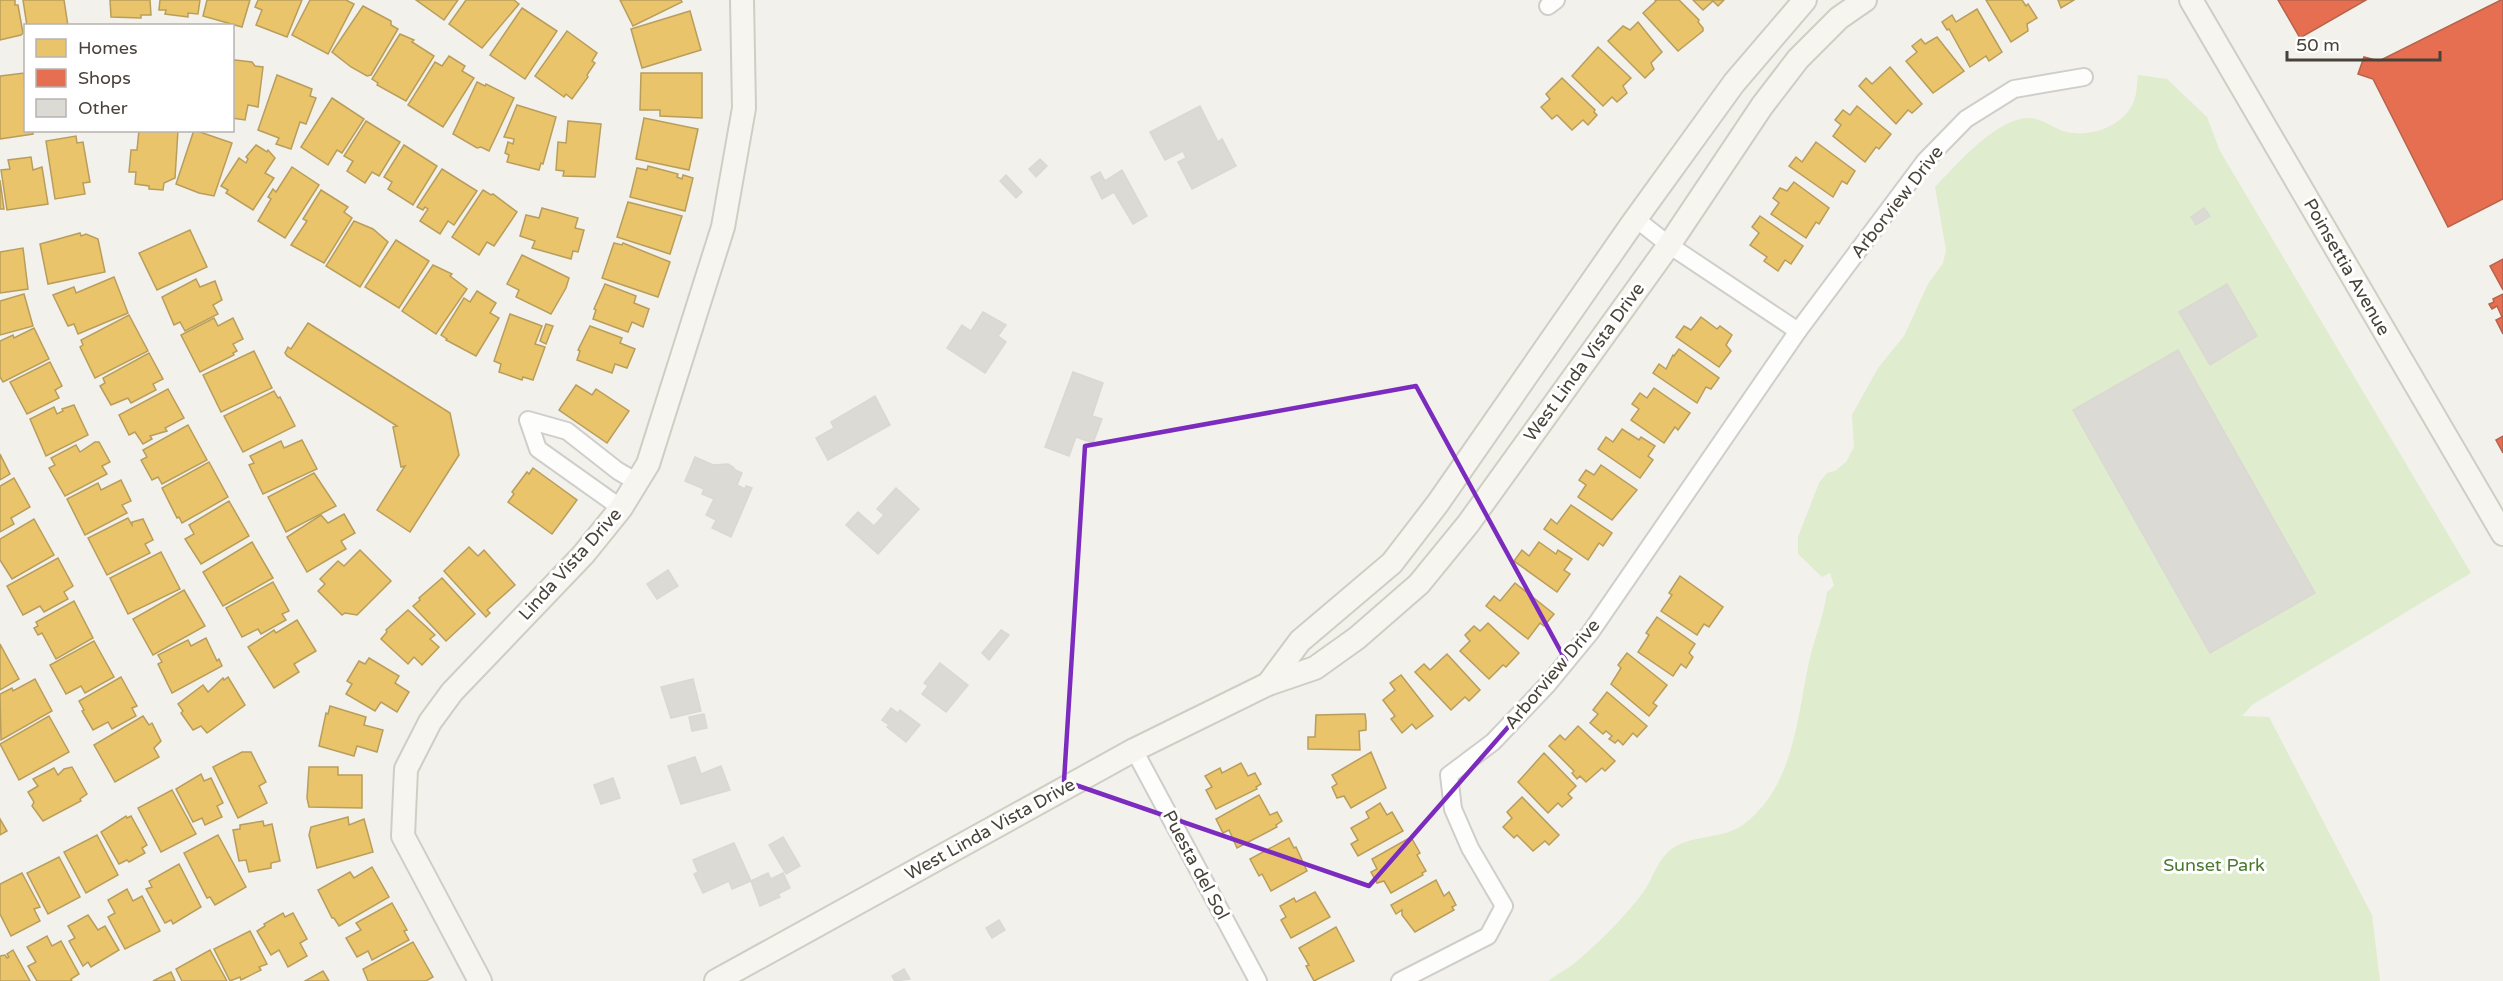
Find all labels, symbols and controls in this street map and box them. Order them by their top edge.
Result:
legend [24,24,234,132]
scale bar [2287,24,2440,62]
text: 50 m [2296,34,2340,56]
text: Homes [78,37,138,59]
text: Shops [78,67,131,89]
text: Other [78,97,128,119]
street label: Arborview Drive [1846,141,1948,263]
street label: Poinsettia Avenue [2299,195,2395,339]
street label: West Linda Vista Drive [1519,278,1649,446]
street label: Linda Vista Drive [514,503,626,625]
street label: Arborview Drive [1500,615,1604,733]
street label: West Linda Vista Drive [901,773,1079,885]
street label: Puesta del Sol [1158,807,1234,923]
park label: Sunset Park [2163,854,2265,876]

